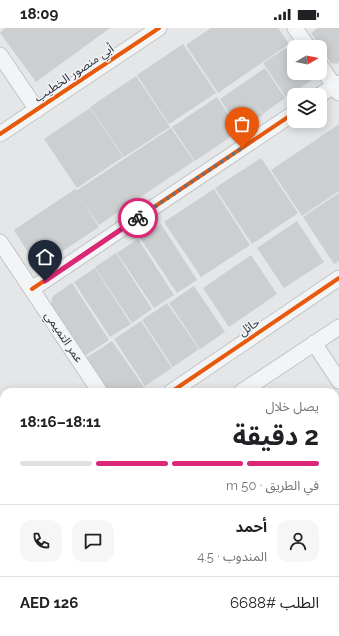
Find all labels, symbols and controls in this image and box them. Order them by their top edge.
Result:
text: 18:09 [20,5,58,23]
north arrow [287,40,327,80]
map controls [287,40,327,128]
street label: أبي منصور الخطيب [31,41,118,107]
button: layers [287,88,327,128]
pin [225,107,259,148]
icon: bag [231,113,253,135]
courier [118,198,158,238]
icon: bike [127,207,149,229]
pin [28,240,62,281]
icon: home [34,246,56,268]
street label: عمر التميمي [40,309,86,367]
street label: حائل [236,315,262,339]
text: يصل خلال [265,399,319,414]
text: 18:11–18:16 [20,413,101,431]
text: 2 دقيقة [233,421,319,451]
text: في الطريق · 50 m [226,478,319,493]
text: أحمد [236,518,267,536]
button: phone [20,520,62,562]
button: chat [72,520,114,562]
button: person [277,520,319,562]
text: المندوب · 4.5 [197,549,267,564]
text: AED 126 [20,594,78,612]
text: الطلب #6688 [230,594,319,612]

